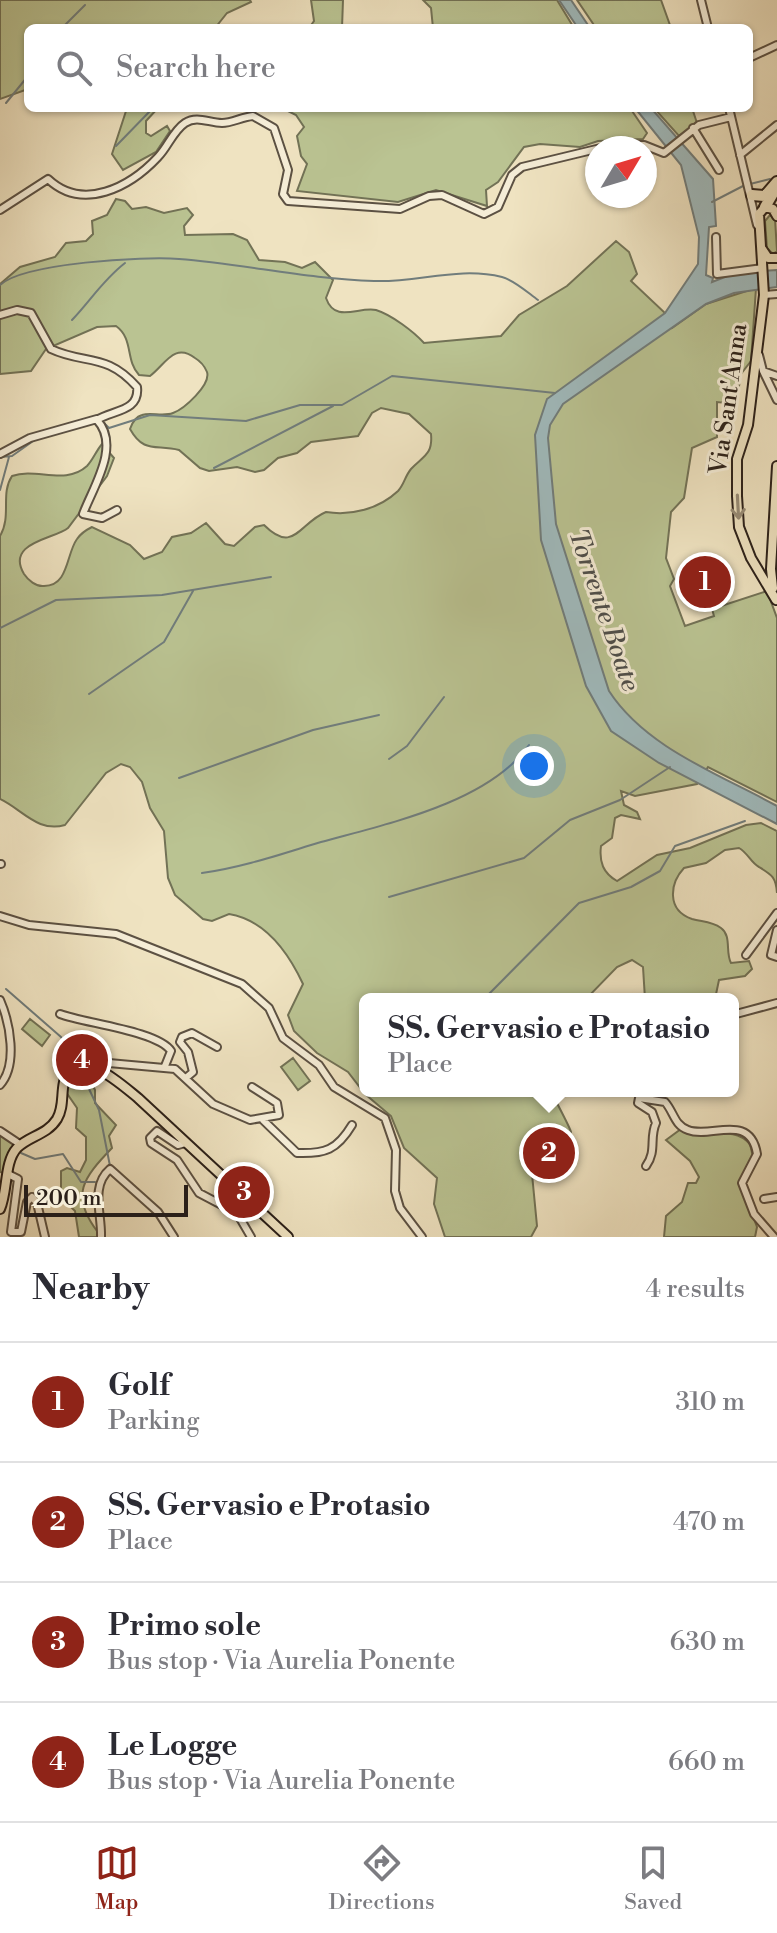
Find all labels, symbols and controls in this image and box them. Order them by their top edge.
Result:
search box [24,24,753,112]
icon: search [52,46,96,90]
text: Search here [116,49,276,87]
north arrow [585,136,657,208]
street label: Via Sant'Anna [703,321,755,477]
one-way arrow [730,493,745,520]
water label: Torrente Boate [561,525,647,695]
pin: 1 [679,552,731,612]
your location [514,746,554,786]
popup [359,993,739,1097]
text: SS. Gervasio e Protasio [388,1010,710,1048]
pin: 4 [56,1030,108,1090]
text: Place [388,1048,453,1080]
pin: 2 [523,1123,575,1183]
pin: 3 [218,1162,270,1222]
scale bar [24,1181,188,1217]
text: 200 m [36,1185,102,1212]
text: Nearby [32,1268,150,1310]
text: 4 results [646,1273,745,1305]
text: Golf [108,1367,170,1405]
text: 1 [52,1386,64,1418]
text: 310 m [676,1386,745,1418]
text: Parking [108,1405,200,1437]
text: SS. Gervasio e Protasio [108,1487,431,1525]
text: 2 [50,1506,66,1538]
text: 470 m [673,1506,745,1538]
text: Place [108,1525,173,1557]
text: Primo sole [108,1607,261,1645]
text: 3 [50,1626,66,1658]
text: 630 m [670,1626,745,1658]
text: Bus stop · Via Aurelia Ponente [108,1645,455,1677]
text: Le Logge [108,1727,237,1765]
text: 4 [49,1746,67,1778]
text: 660 m [668,1746,745,1778]
text: Bus stop · Via Aurelia Ponente [108,1765,455,1797]
tab: Map [95,1841,139,1916]
tab: Directions [329,1841,435,1916]
tab: Saved [624,1841,682,1916]

